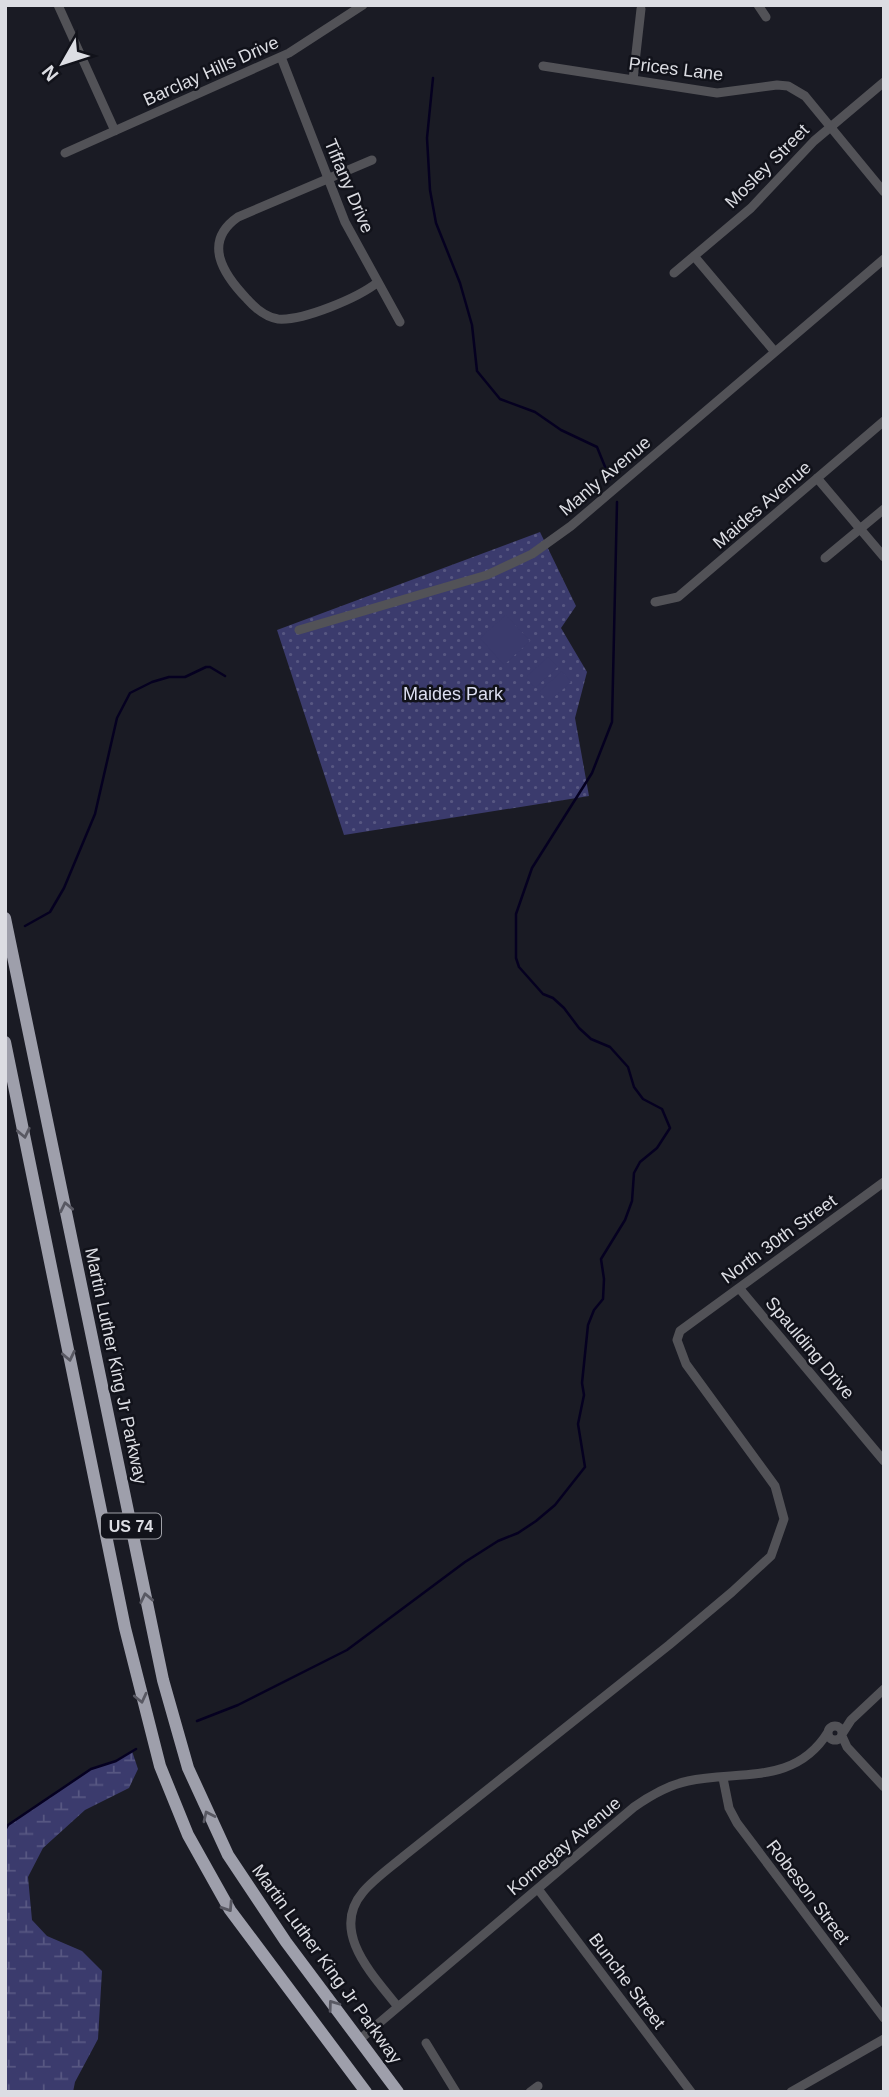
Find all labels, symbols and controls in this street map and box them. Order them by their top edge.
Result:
north arrow [28,28,98,98]
street label: Barclay Hills Drive [140,32,282,110]
street label: Prices Lane [628,53,724,85]
text: N [38,61,63,85]
street label: Mosley Street [721,120,813,212]
street label: Tiffany Drive [320,136,378,236]
street label: Manly Avenue [555,432,655,520]
street label: Maides Avenue [709,457,815,553]
park label: Maides Park [403,684,504,704]
one-way arrow [15,1127,30,1139]
street label: North 30th Street [718,1191,840,1287]
one-way arrow [59,1201,74,1213]
street label: Martin Luther King Jr Parkway [81,1246,151,1486]
street label: Spaulding Drive [761,1293,859,1403]
one-way arrow [61,1350,76,1362]
road number: US 74 [101,1514,161,1538]
one-way arrow [139,1592,154,1604]
one-way arrow [133,1692,148,1704]
street label: Kornegay Avenue [503,1793,625,1899]
one-way arrow [202,1811,216,1823]
street label: Robeson Street [762,1836,854,1948]
street label: Martin Luther King Jr Parkway [248,1861,406,2067]
one-way arrow [220,1899,233,1912]
street label: Bunche Street [585,1929,669,2033]
one-way arrow [329,2000,342,2013]

